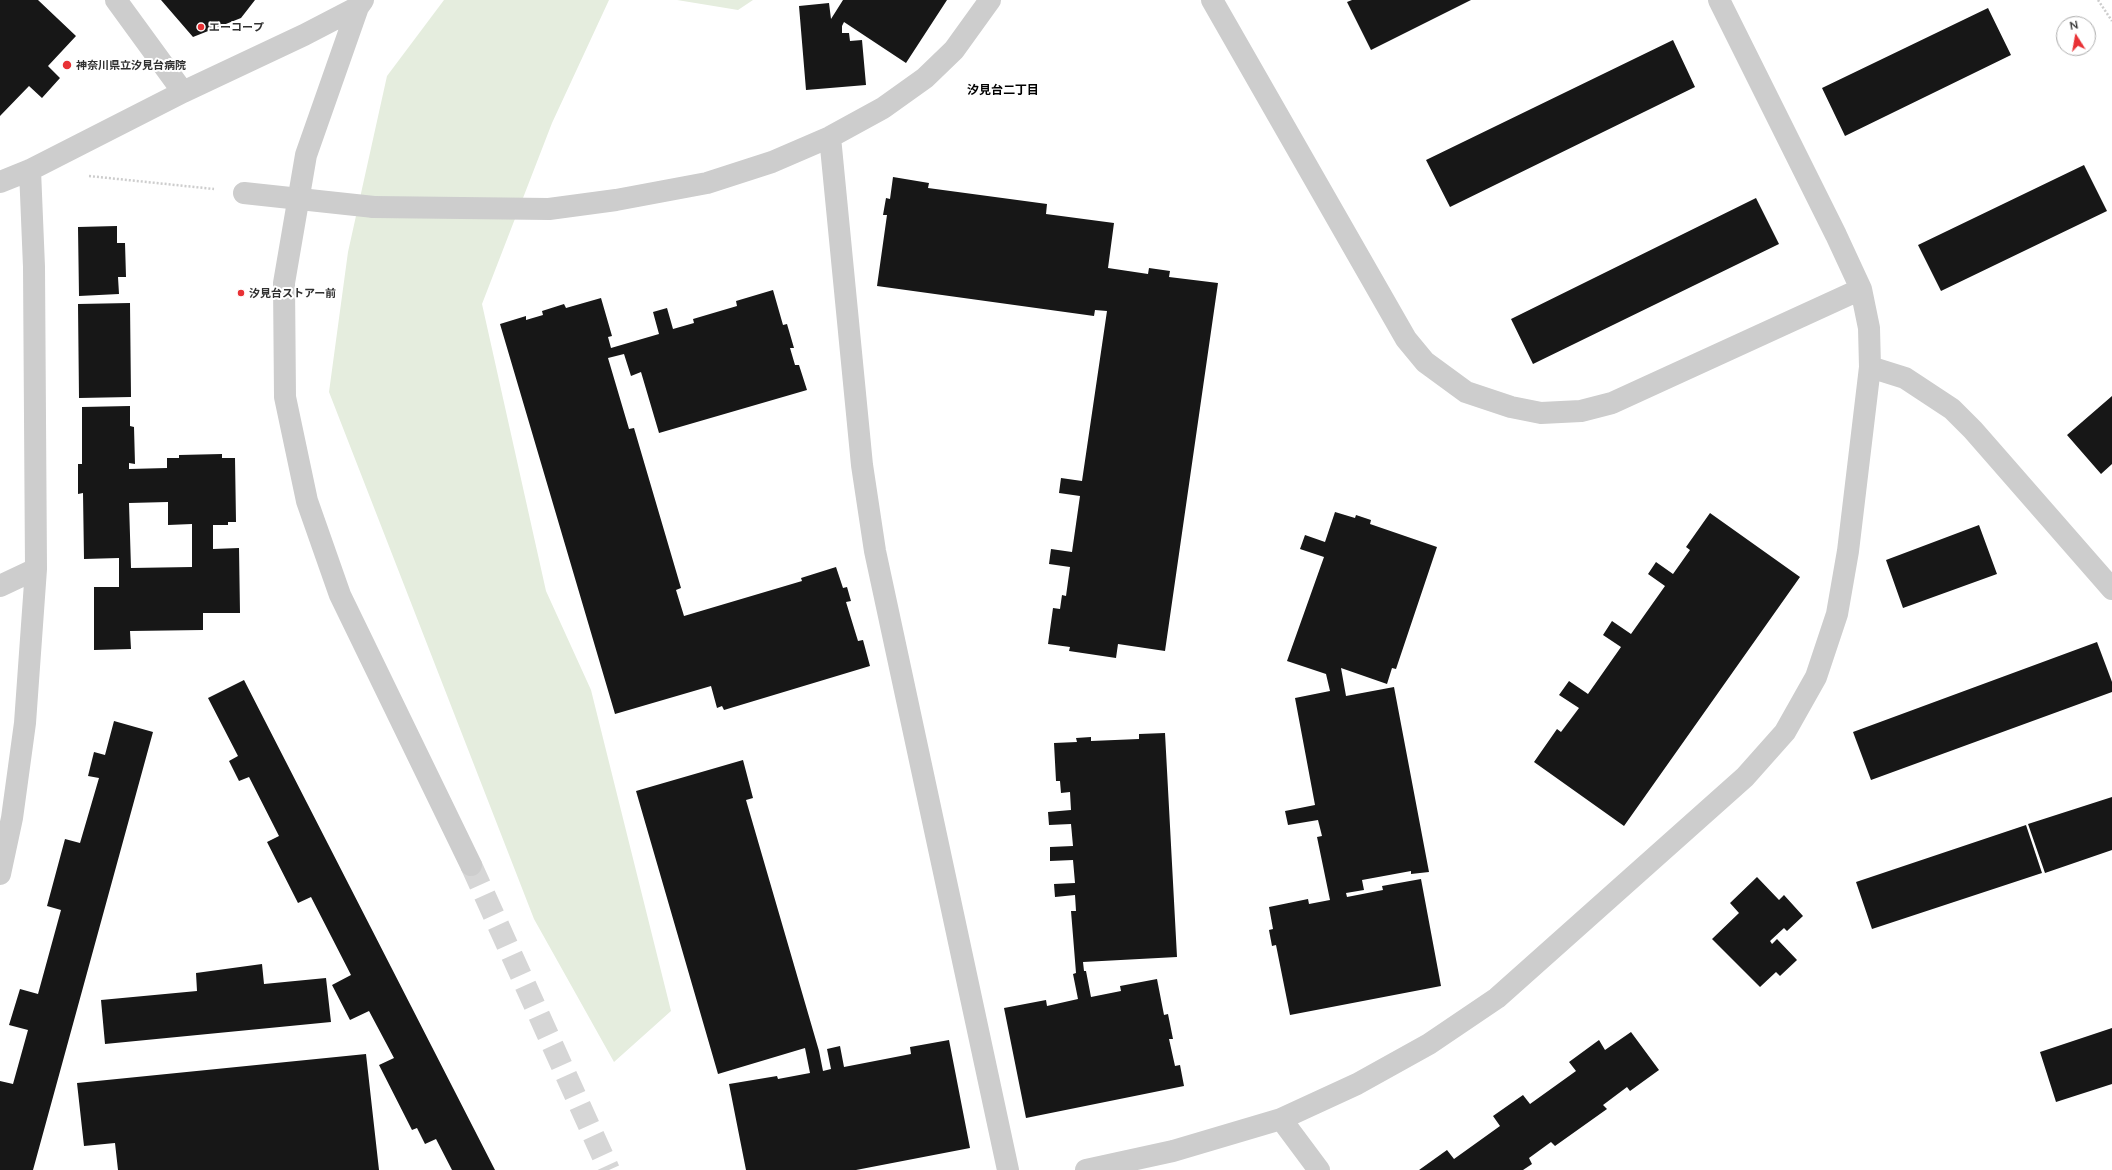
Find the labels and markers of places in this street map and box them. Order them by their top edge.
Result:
place label: エーコープ [209,20,264,34]
marker: エーコープ [196,22,206,32]
place label: 神奈川県立汐見台病院 [76,58,186,72]
marker: 神奈川県立汐見台病院 [61,59,73,71]
place label: 汐見台ストアー前 [249,286,336,300]
marker: 汐見台ストアー前 [236,288,246,298]

